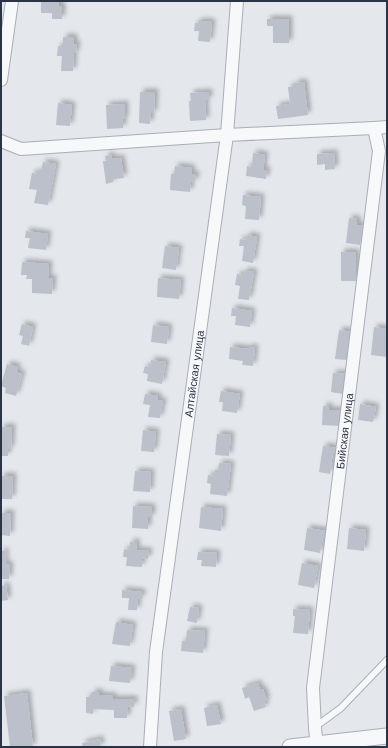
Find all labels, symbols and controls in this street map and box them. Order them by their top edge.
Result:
street label: Алтайская улица [182,329,207,418]
street label: Бийская улица [334,392,356,470]

